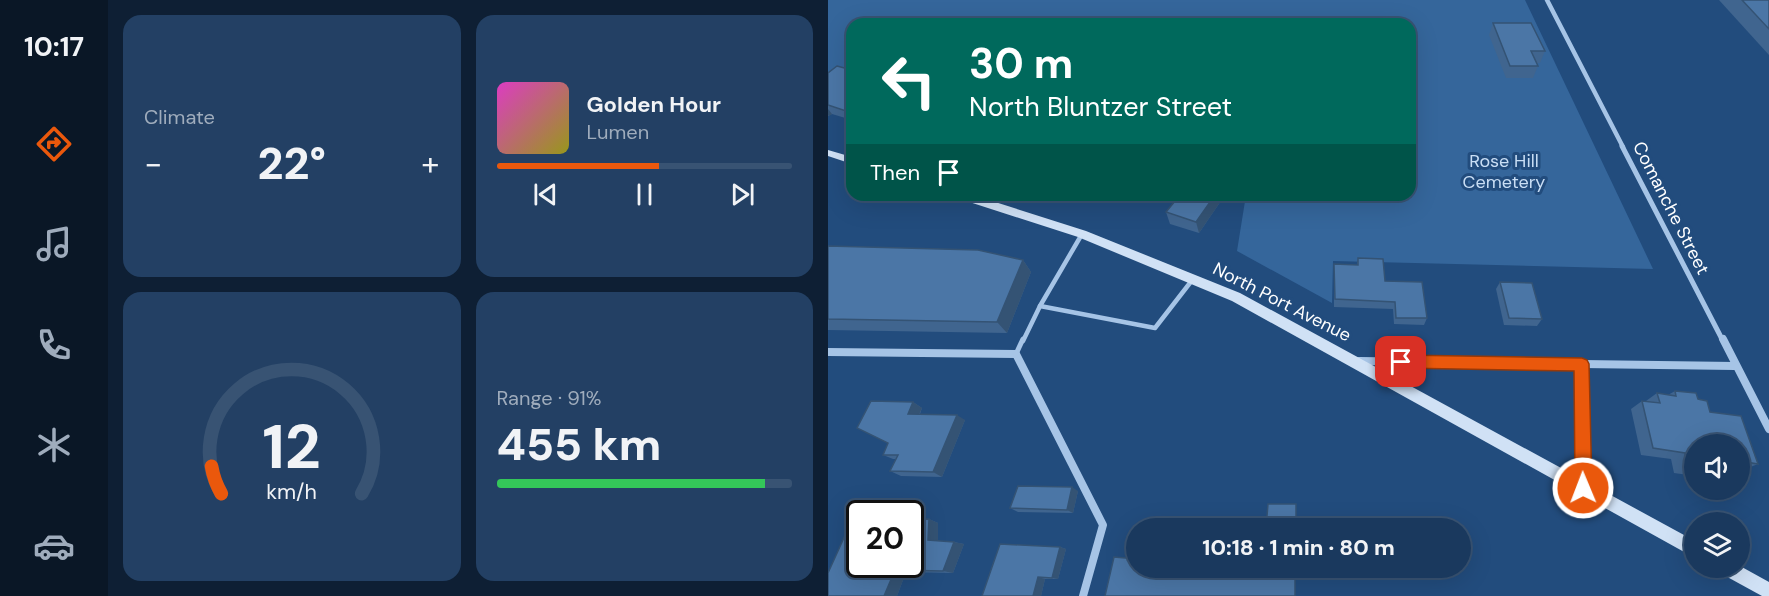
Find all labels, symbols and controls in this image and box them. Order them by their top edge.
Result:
text: 10:17 [24,29,84,64]
text: 30 m [969,36,1073,91]
icon: left [870,42,948,120]
text: North Bluntzer Street [969,89,1232,124]
text: Golden Hour [587,90,721,119]
text: Climate [144,104,215,130]
text: Lumen [587,119,649,145]
icon: directions [33,123,75,165]
text: 22° [258,134,326,193]
street label: Comanche Street [1627,137,1715,279]
text: − [144,142,162,185]
text: + [421,142,439,185]
park label: Rose Hill Cemetery [1463,149,1545,194]
icon: arrive [932,156,965,189]
text: Then [870,158,920,187]
icon: previous [529,178,562,211]
icon: pause [628,178,661,211]
icon: next [726,178,759,211]
icon: music [33,223,75,265]
street label: North Port Avenue [1209,257,1355,347]
icon: phone [33,324,75,366]
pin [1375,336,1426,387]
icon: arrive [1384,345,1417,378]
text: Range · 91% [497,385,601,411]
text: 12 [262,406,321,487]
text: 455 km [497,415,661,474]
icon: climate [33,424,75,466]
map controls [1684,434,1750,578]
button: sound [1684,434,1750,500]
position arrow [1551,456,1615,520]
text: km/h [266,478,317,506]
speed limit sign: 20 [846,500,924,578]
button: layers [1684,512,1750,578]
icon: car [33,525,75,567]
text: 10:18 · 1 min · 80 m [1202,533,1395,562]

